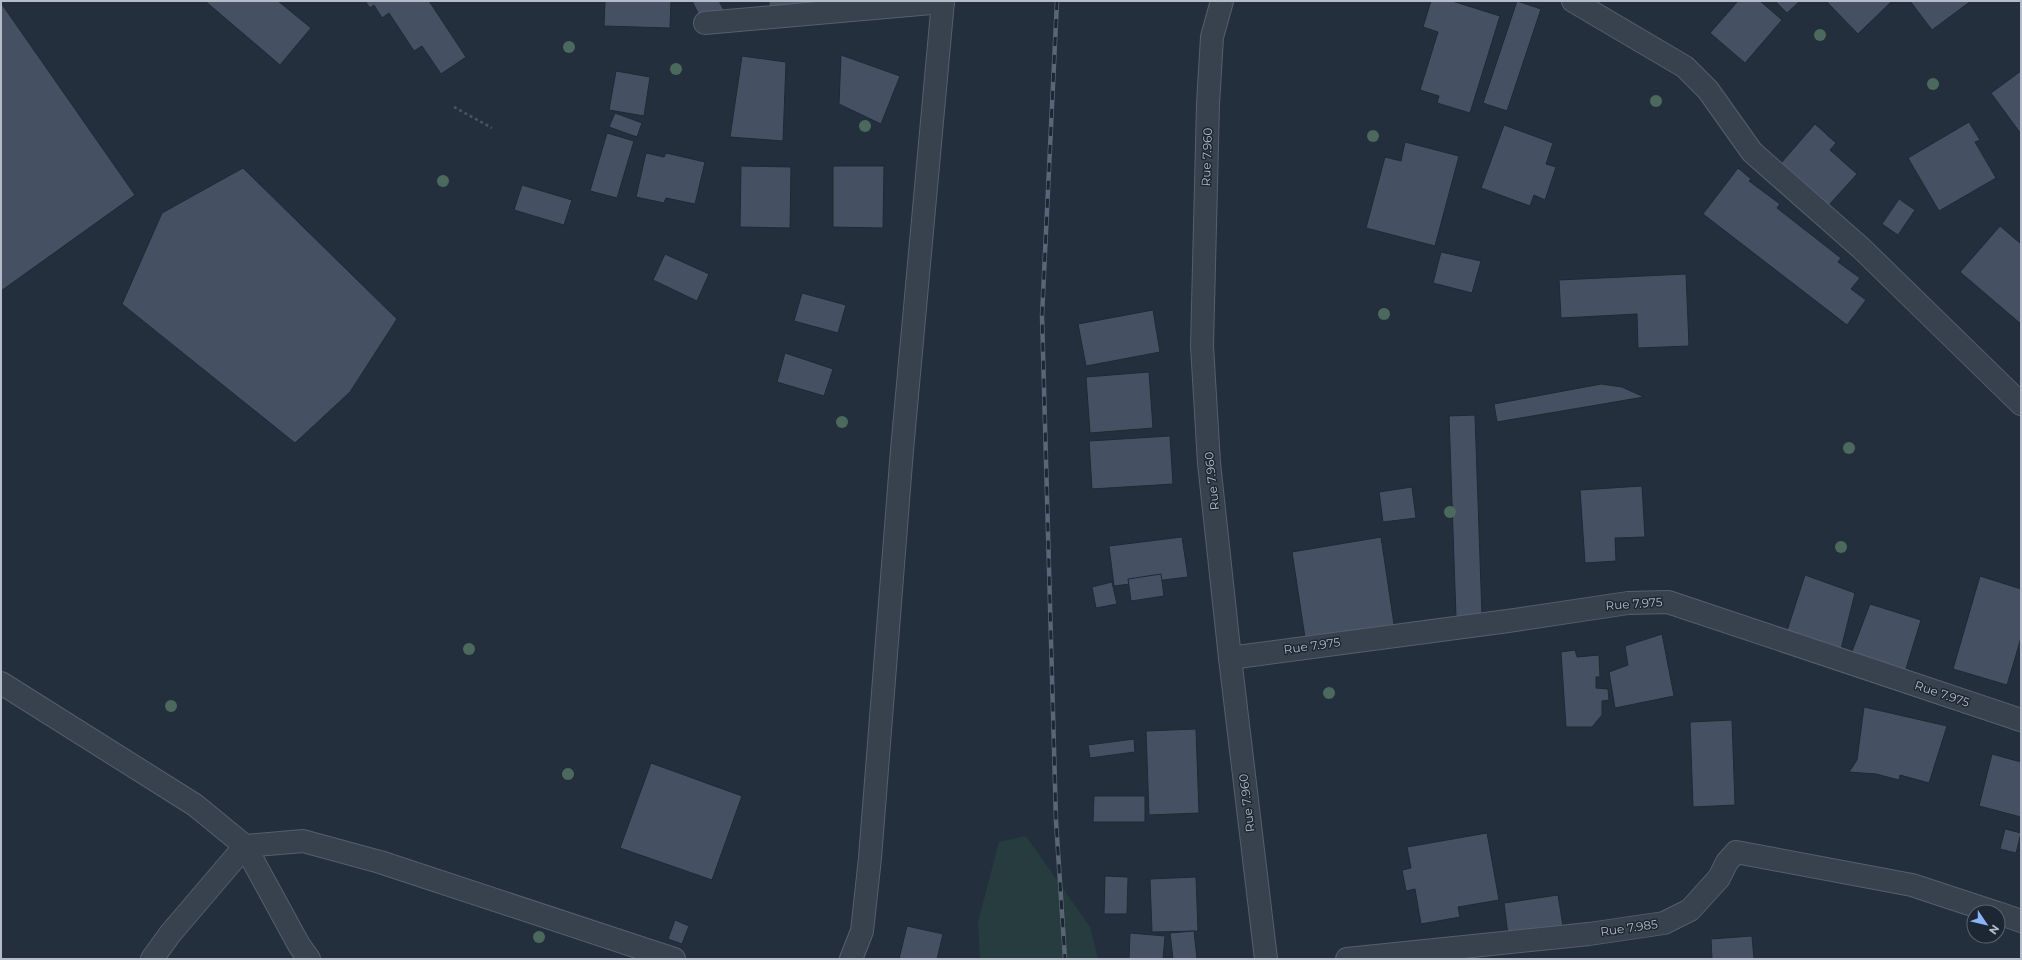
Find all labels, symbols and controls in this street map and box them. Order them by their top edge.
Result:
street label: Rue 7.960 [1198,127,1215,187]
street label: Rue 7.960 [1201,451,1222,511]
street label: Rue 7.975 [1605,594,1663,613]
street label: Rue 7.975 [1283,634,1341,657]
street label: Rue 7.975 [1913,677,1972,710]
street label: Rue 7.960 [1235,773,1258,833]
north arrow [1966,904,2006,944]
street label: Rue 7.985 [1599,916,1659,939]
text: N [1986,922,2002,937]

